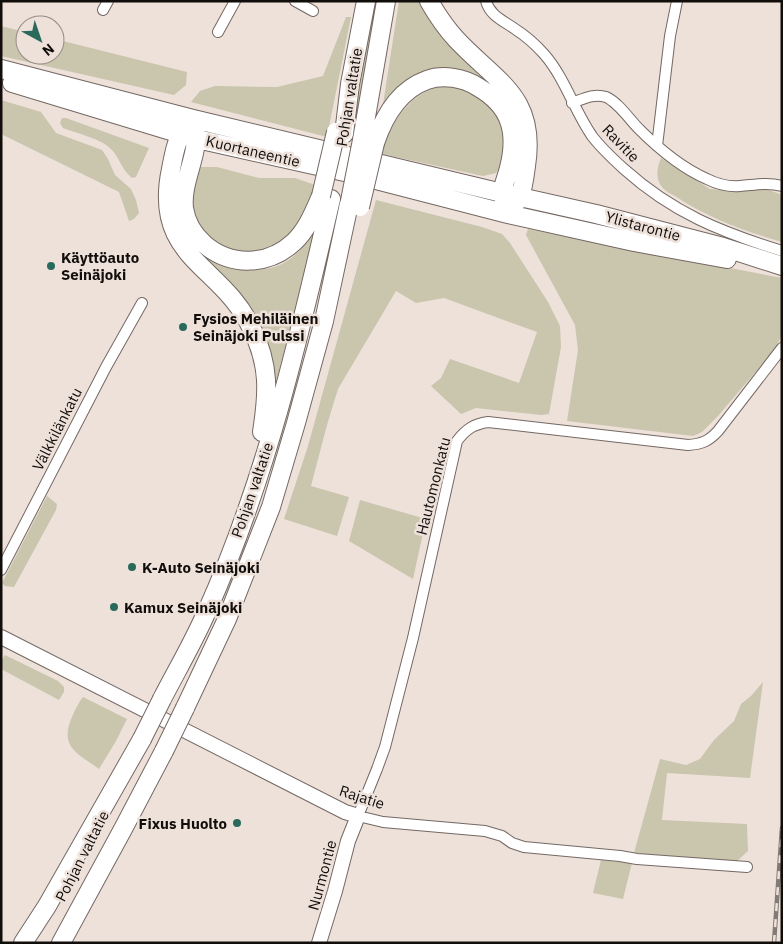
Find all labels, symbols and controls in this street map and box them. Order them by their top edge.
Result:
north arrow [15,15,65,65]
text: N [39,40,58,60]
street label: Pohjan valtatie [332,46,366,148]
street label: Ravitie [598,120,644,166]
street label: Kuortaneentie [204,131,302,171]
street label: Ylistarontie [603,207,683,245]
place label: Käyttöauto Seinäjoki [61,248,139,284]
marker: Käyttöauto Seinäjoki [45,260,57,272]
place label: Fysios Mehiläinen Seinäjoki Pulssi [193,309,318,345]
marker: Fysios Mehiläinen Seinäjoki Pulssi [177,321,189,333]
street label: Välkkilänkatu [28,384,86,474]
street label: Hautomonkatu [412,435,454,537]
street label: Pohjan valtatie [227,440,277,540]
place label: K-Auto Seinäjoki [142,558,260,577]
marker: K-Auto Seinäjoki [126,561,138,573]
place label: Kamux Seinäjoki [124,598,242,617]
marker: Kamux Seinäjoki [108,601,120,613]
street label: Rajatie [337,781,387,813]
street label: Pohjan valtatie [51,807,113,905]
place label: Fixus Huolto [139,814,227,833]
marker: Fixus Huolto [231,817,243,829]
street label: Nurmontie [304,838,340,912]

